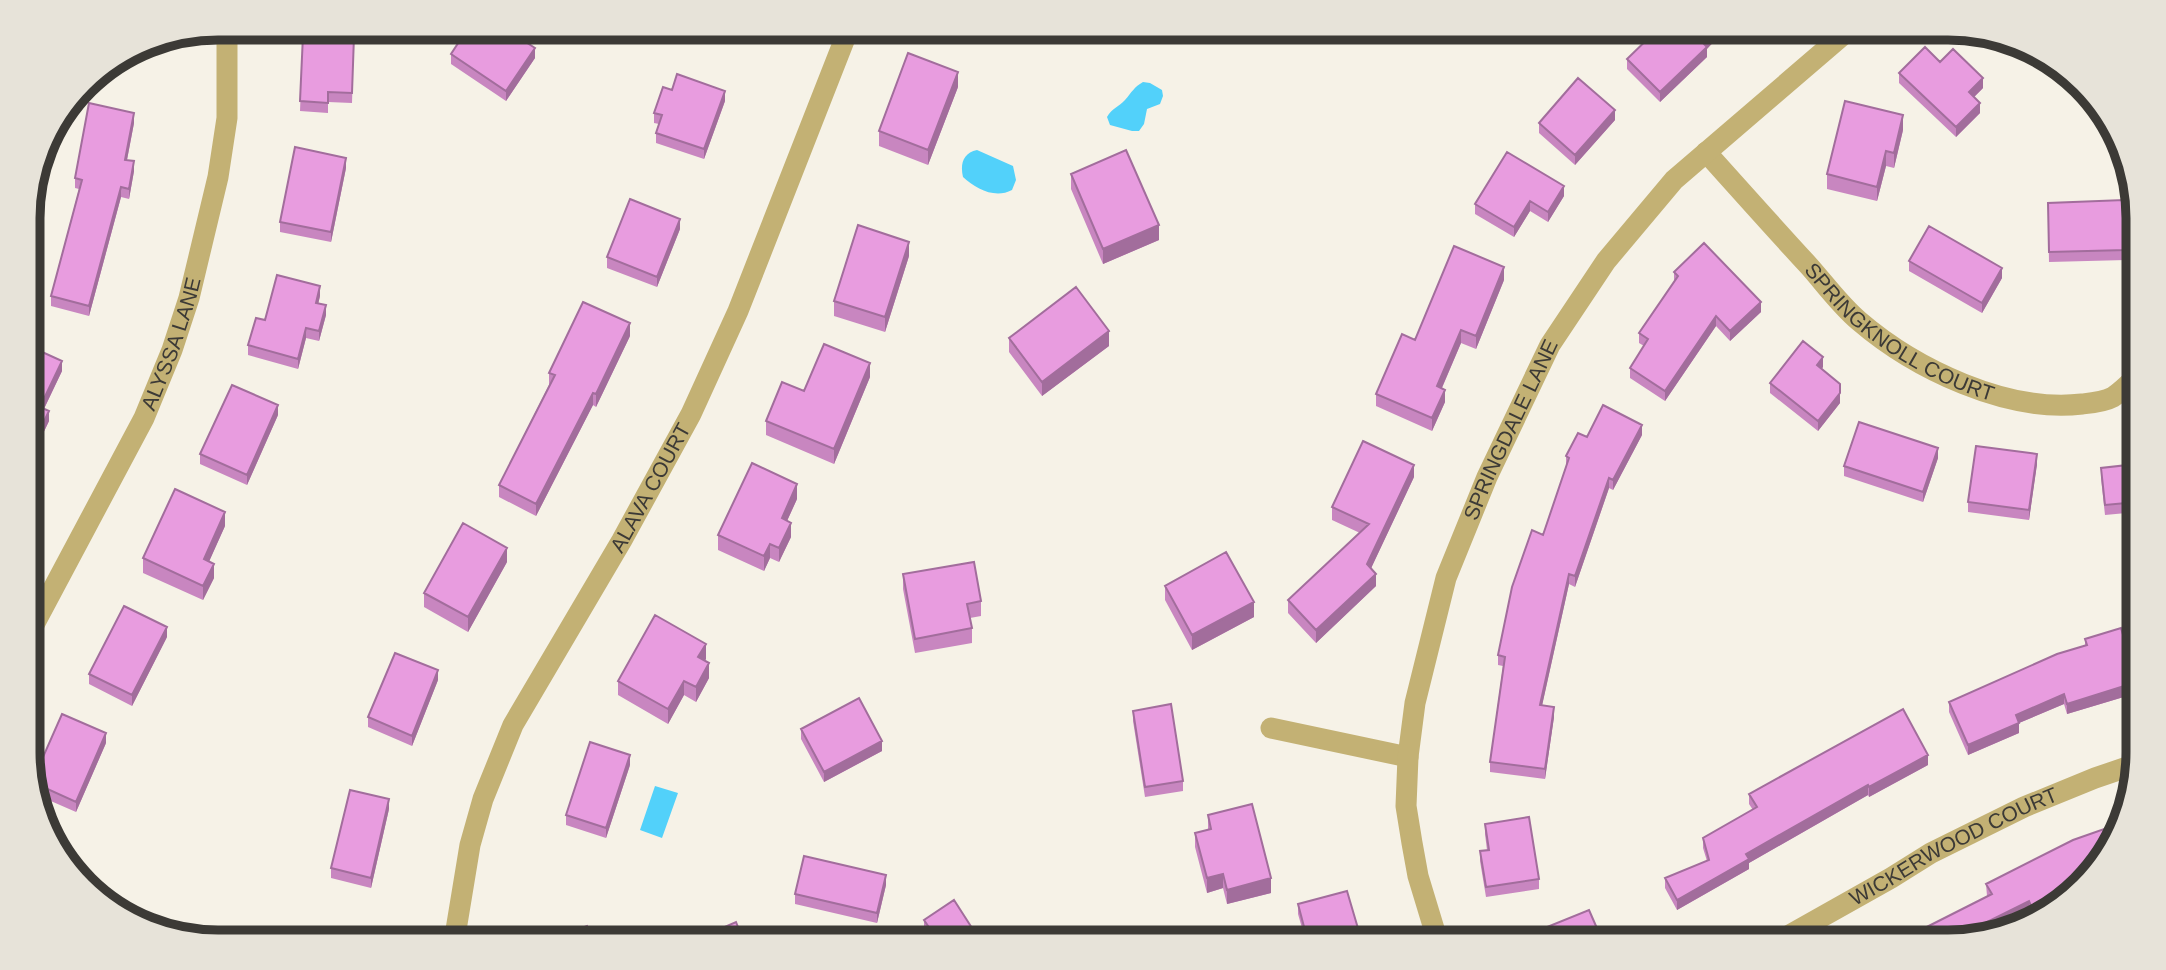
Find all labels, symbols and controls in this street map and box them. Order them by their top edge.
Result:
street label: SPRINGKNOLL COURT [1801,258,1997,405]
street label: ALYSSA LANE [136,275,205,413]
street label: SPRINGDALE LANE [1459,336,1562,523]
street label: ALAVA COURT [605,419,695,556]
street label: WICKERWOOD COURT [1845,783,2061,910]

